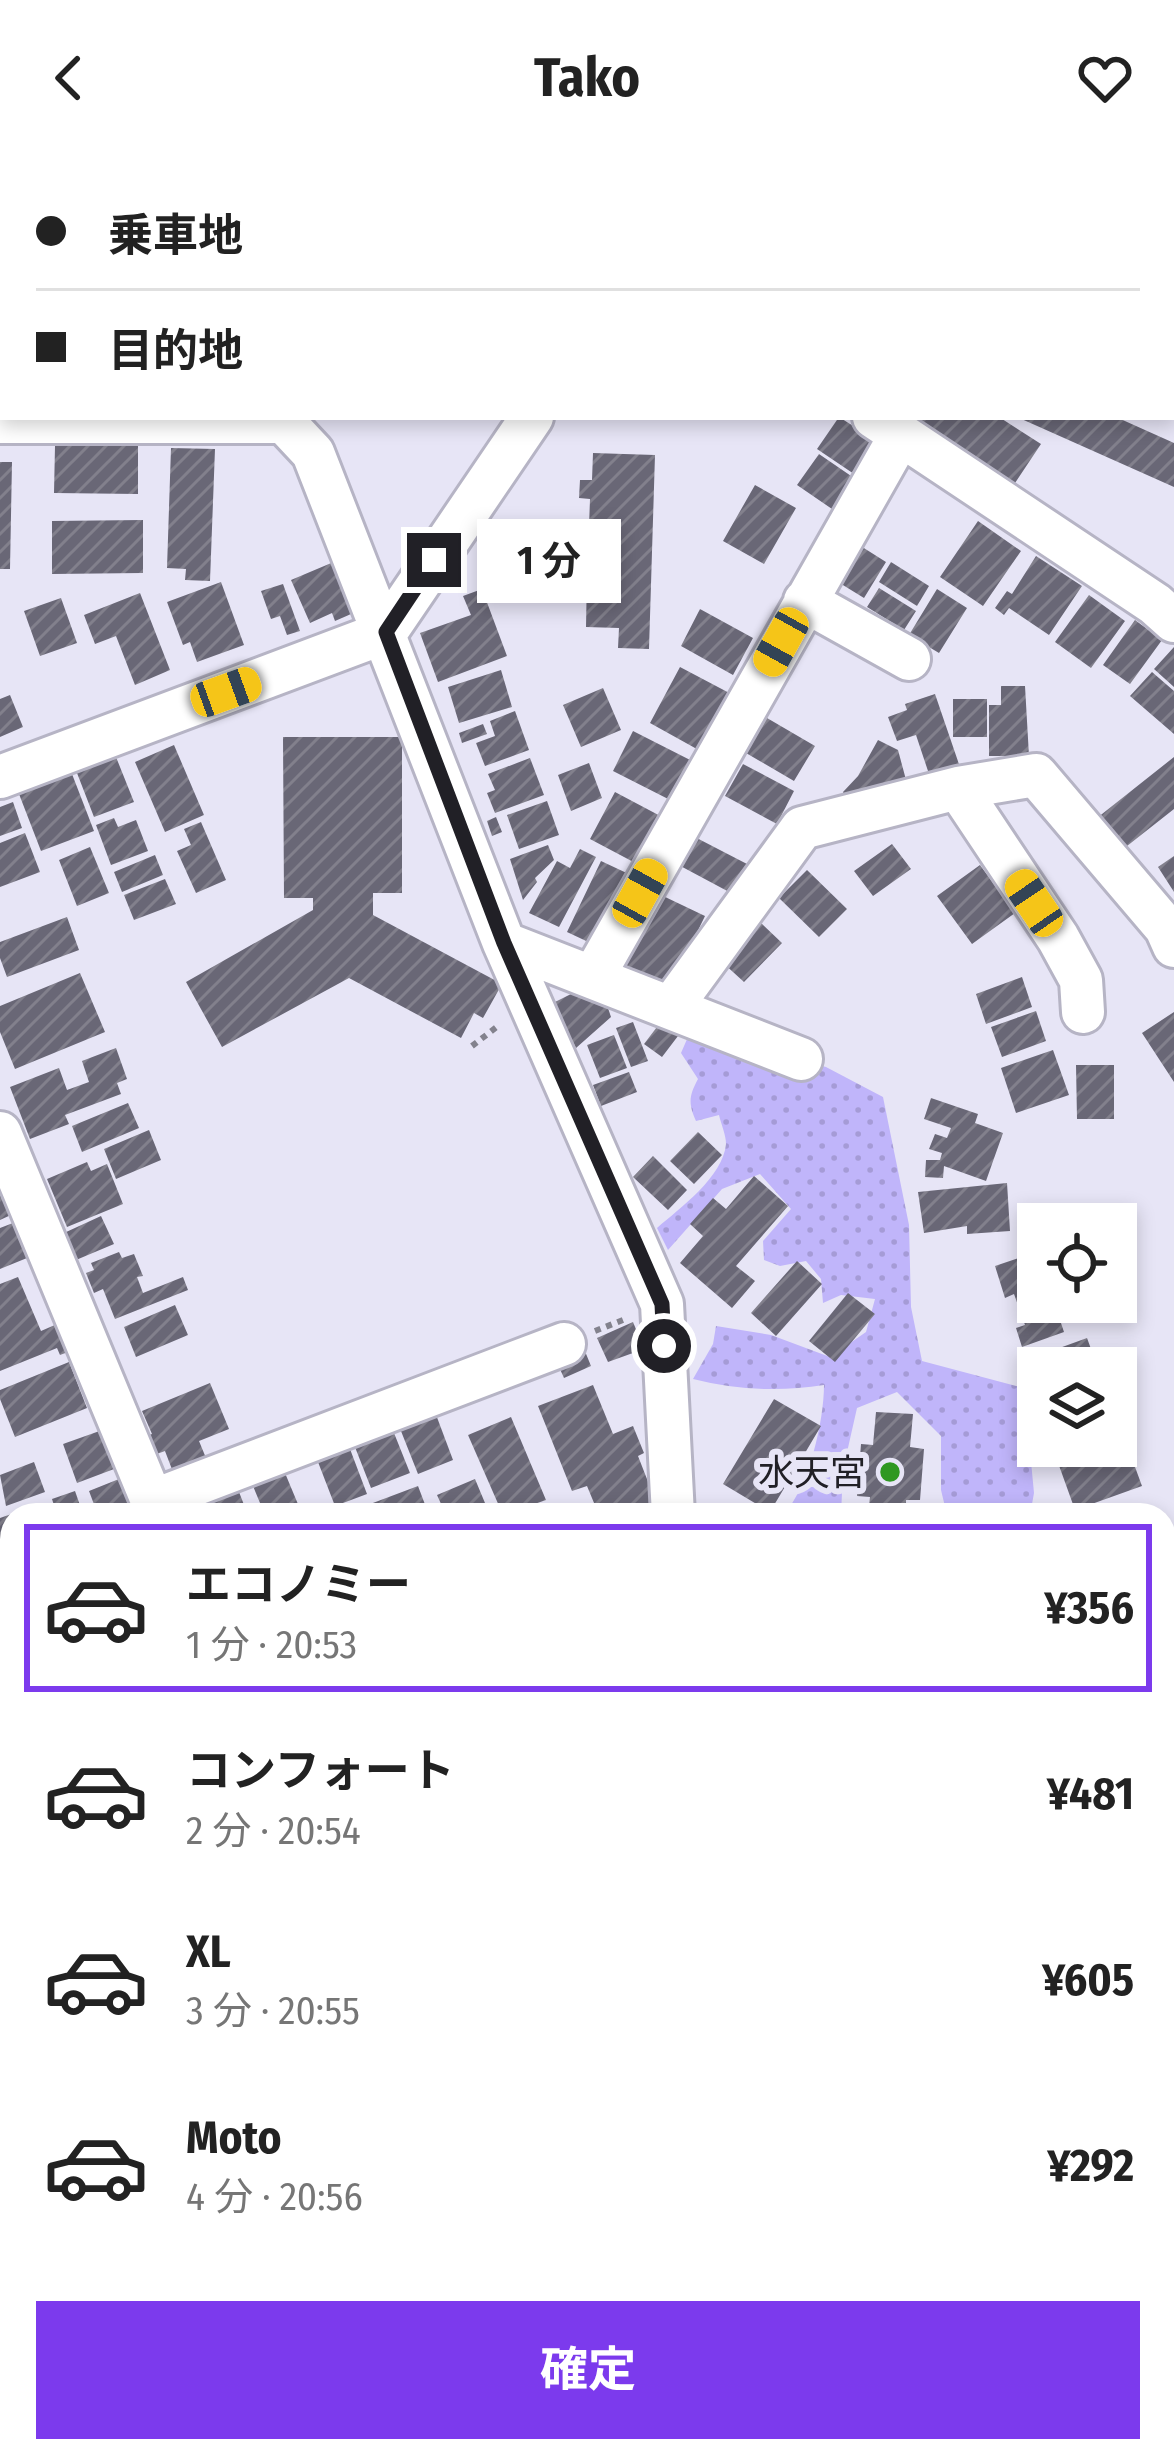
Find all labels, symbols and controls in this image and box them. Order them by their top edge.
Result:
icon: back [36,45,102,111]
icon: heart [1072,45,1138,111]
text: Tako [534,46,640,110]
text: 乗車地 [108,209,243,263]
text: 目的地 [108,324,243,378]
callout: 1 分 [476,518,620,602]
route end [407,533,461,587]
text: 1 分 [517,538,581,584]
car [748,602,814,682]
car [186,663,266,721]
car [607,853,673,933]
car [999,863,1069,943]
map controls [1017,1203,1137,1467]
button: locate [1017,1203,1137,1323]
route start [637,1319,691,1373]
button: layers [1017,1347,1137,1467]
place label: 水天宮 [758,1451,866,1495]
marker: 水天宮 [877,1459,903,1485]
icon: car [42,1554,150,1662]
text: エコノミー [186,1558,411,1612]
text: ¥356 [1044,1581,1134,1635]
text: 1 分 · 20:53 [186,1622,357,1668]
icon: car [42,1740,150,1848]
text: コンフォート [186,1744,455,1798]
text: ¥481 [1047,1767,1134,1821]
text: 2 分 · 20:54 [186,1808,361,1854]
text: XL [186,1925,231,1979]
icon: car [42,1926,150,2034]
text: ¥605 [1042,1953,1134,2007]
text: 3 分 · 20:55 [186,1988,360,2034]
text: Moto [186,2111,282,2165]
icon: car [42,2112,150,2220]
text: ¥292 [1047,2139,1134,2193]
text: 4 分 · 20:56 [186,2174,363,2220]
button: 確定 [36,2301,1140,2439]

